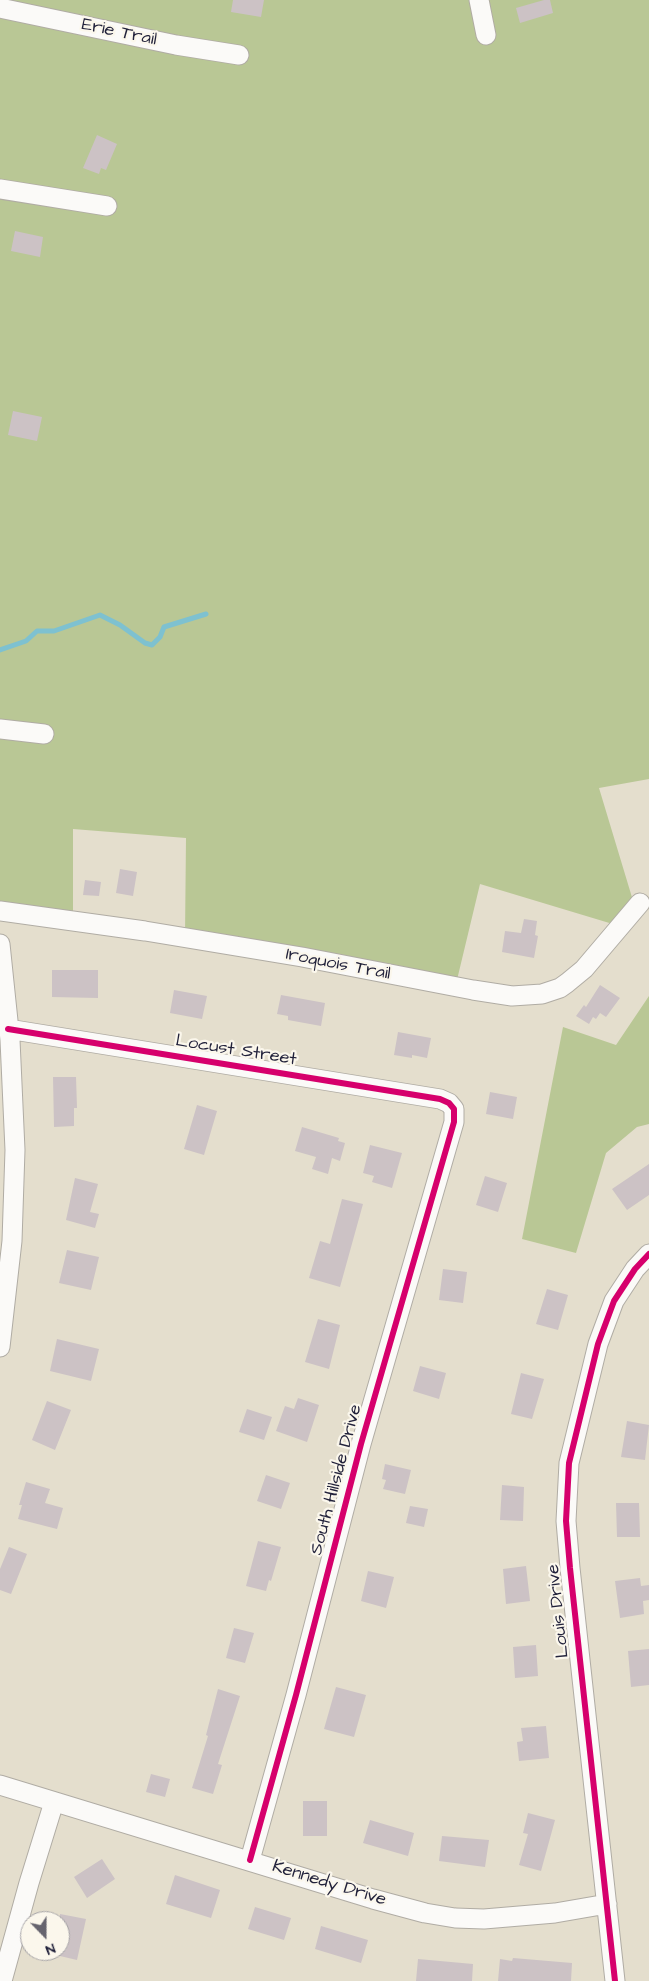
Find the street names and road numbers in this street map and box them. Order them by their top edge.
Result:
street label: Erie Trail [80,15,158,51]
street label: Iroquois Trail [284,944,392,986]
street label: Locust Street [174,1031,298,1071]
street label: South Hillside Drive [307,1402,367,1558]
street label: Louis Drive [543,1563,575,1659]
street label: Kennedy Drive [269,1856,389,1912]

